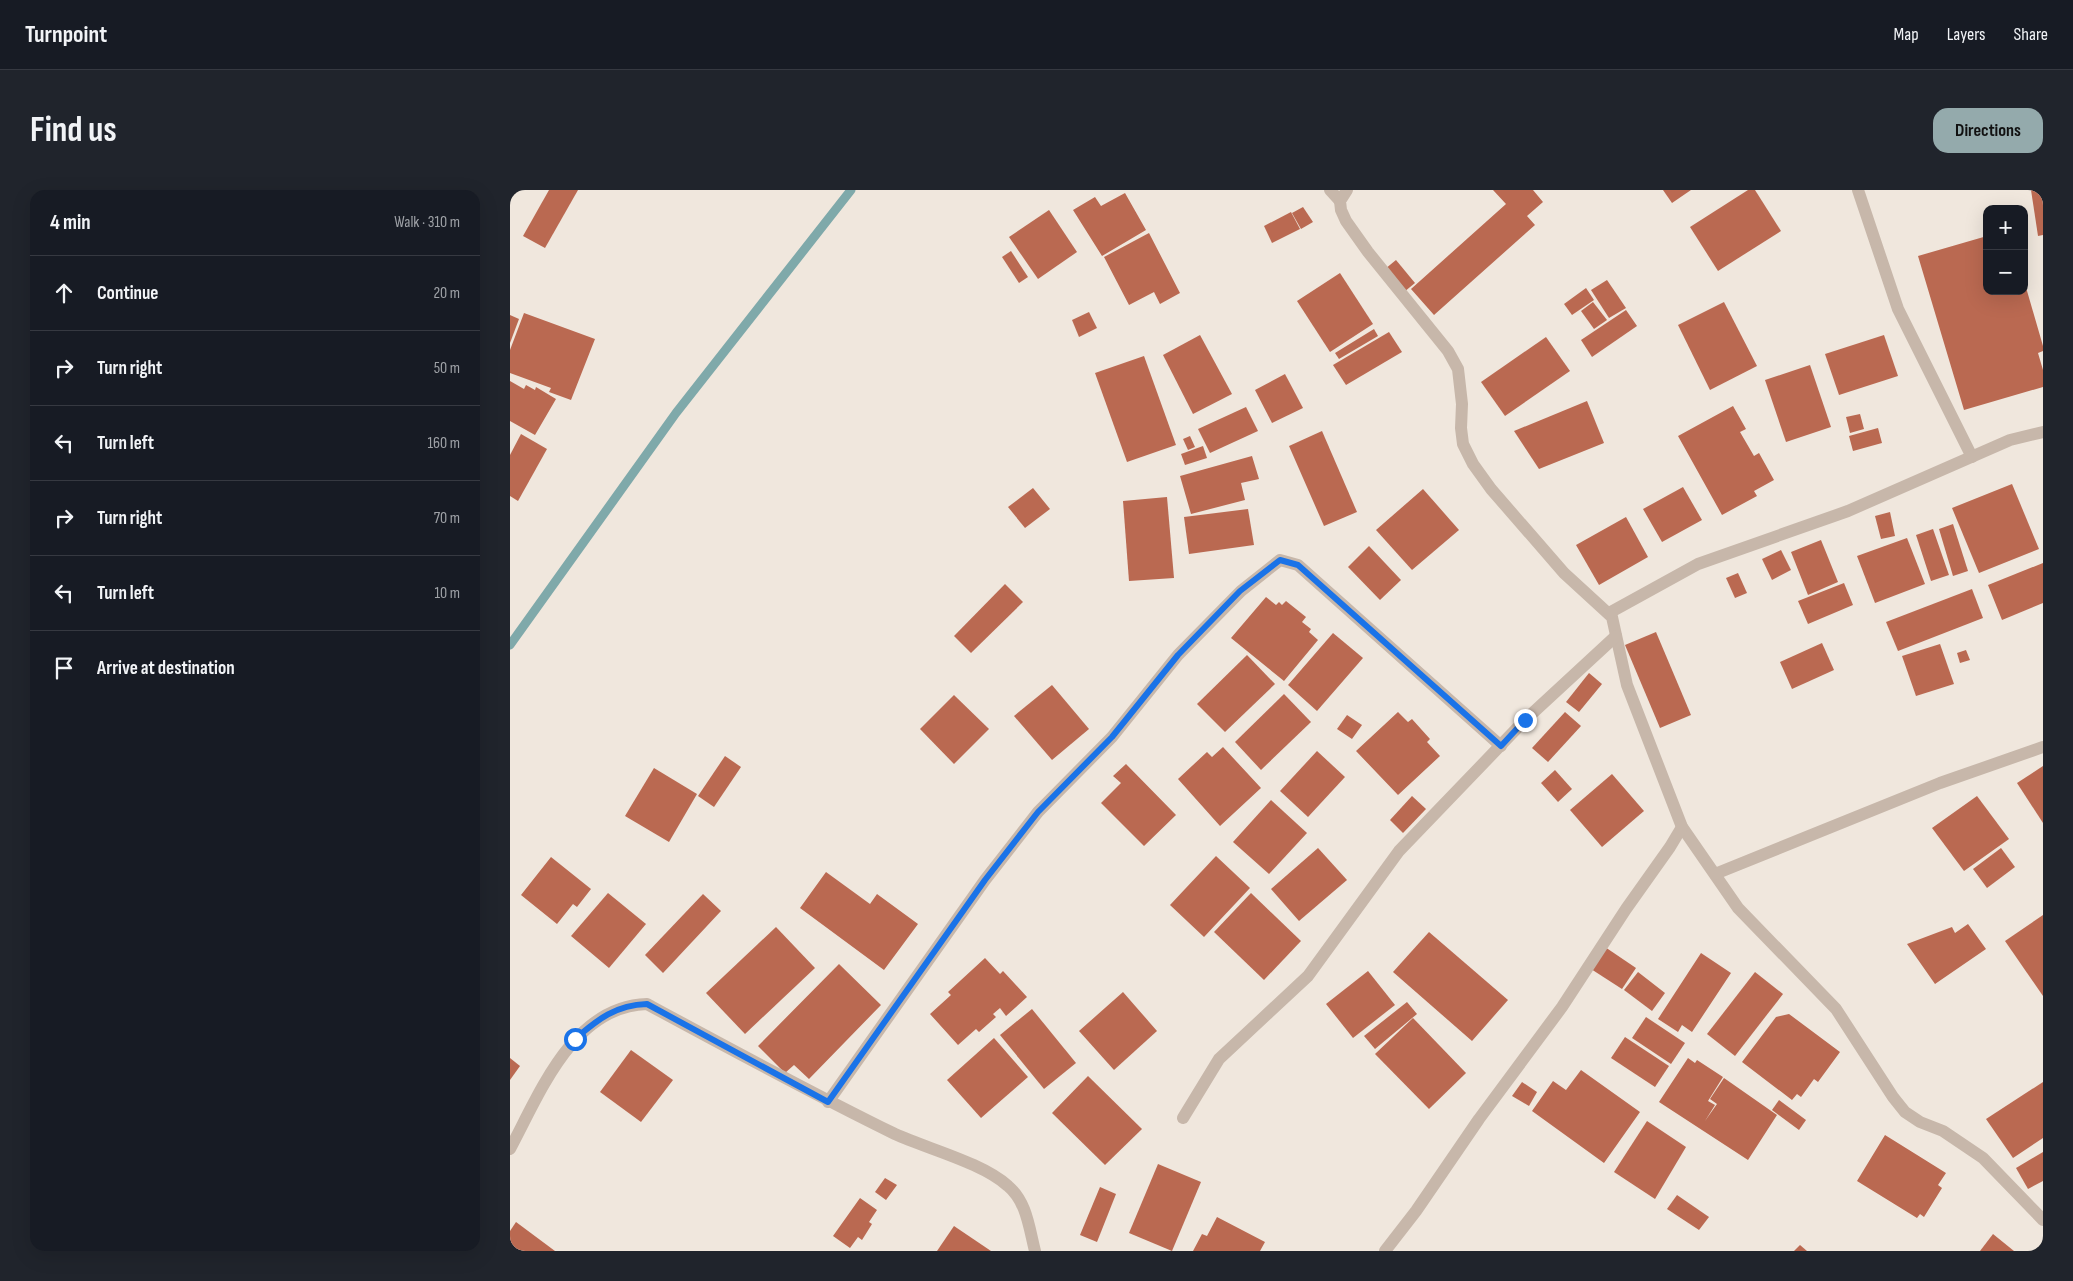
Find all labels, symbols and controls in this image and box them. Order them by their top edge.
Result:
text: Turnpoint [25,20,107,49]
text: Map [1894,24,1919,45]
text: Layers [1947,24,1986,45]
text: Share [2014,24,2048,45]
button: Directions [1933,108,2043,153]
text: Find us [30,109,117,152]
map controls [1983,205,2028,295]
button: + [1983,205,2028,250]
text: 4 min [50,210,91,235]
text: Walk · 310 m [394,213,460,232]
button: − [1983,250,2028,295]
icon: ahead [50,279,78,307]
text: Continue [97,282,158,305]
text: 20 m [433,284,460,303]
icon: right [50,354,78,382]
text: Turn right [97,357,162,380]
text: 50 m [434,359,460,378]
icon: left [50,429,78,457]
text: Turn left [97,432,154,455]
text: 160 m [427,434,460,453]
icon: right [50,504,78,532]
text: Turn right [97,507,162,530]
text: 70 m [434,509,460,528]
icon: left [50,579,78,607]
text: Turn left [97,582,154,605]
text: 10 m [434,584,460,603]
icon: arrive [50,654,78,682]
text: Arrive at destination [97,657,235,680]
route end [1514,709,1537,732]
route start [564,1028,587,1051]

